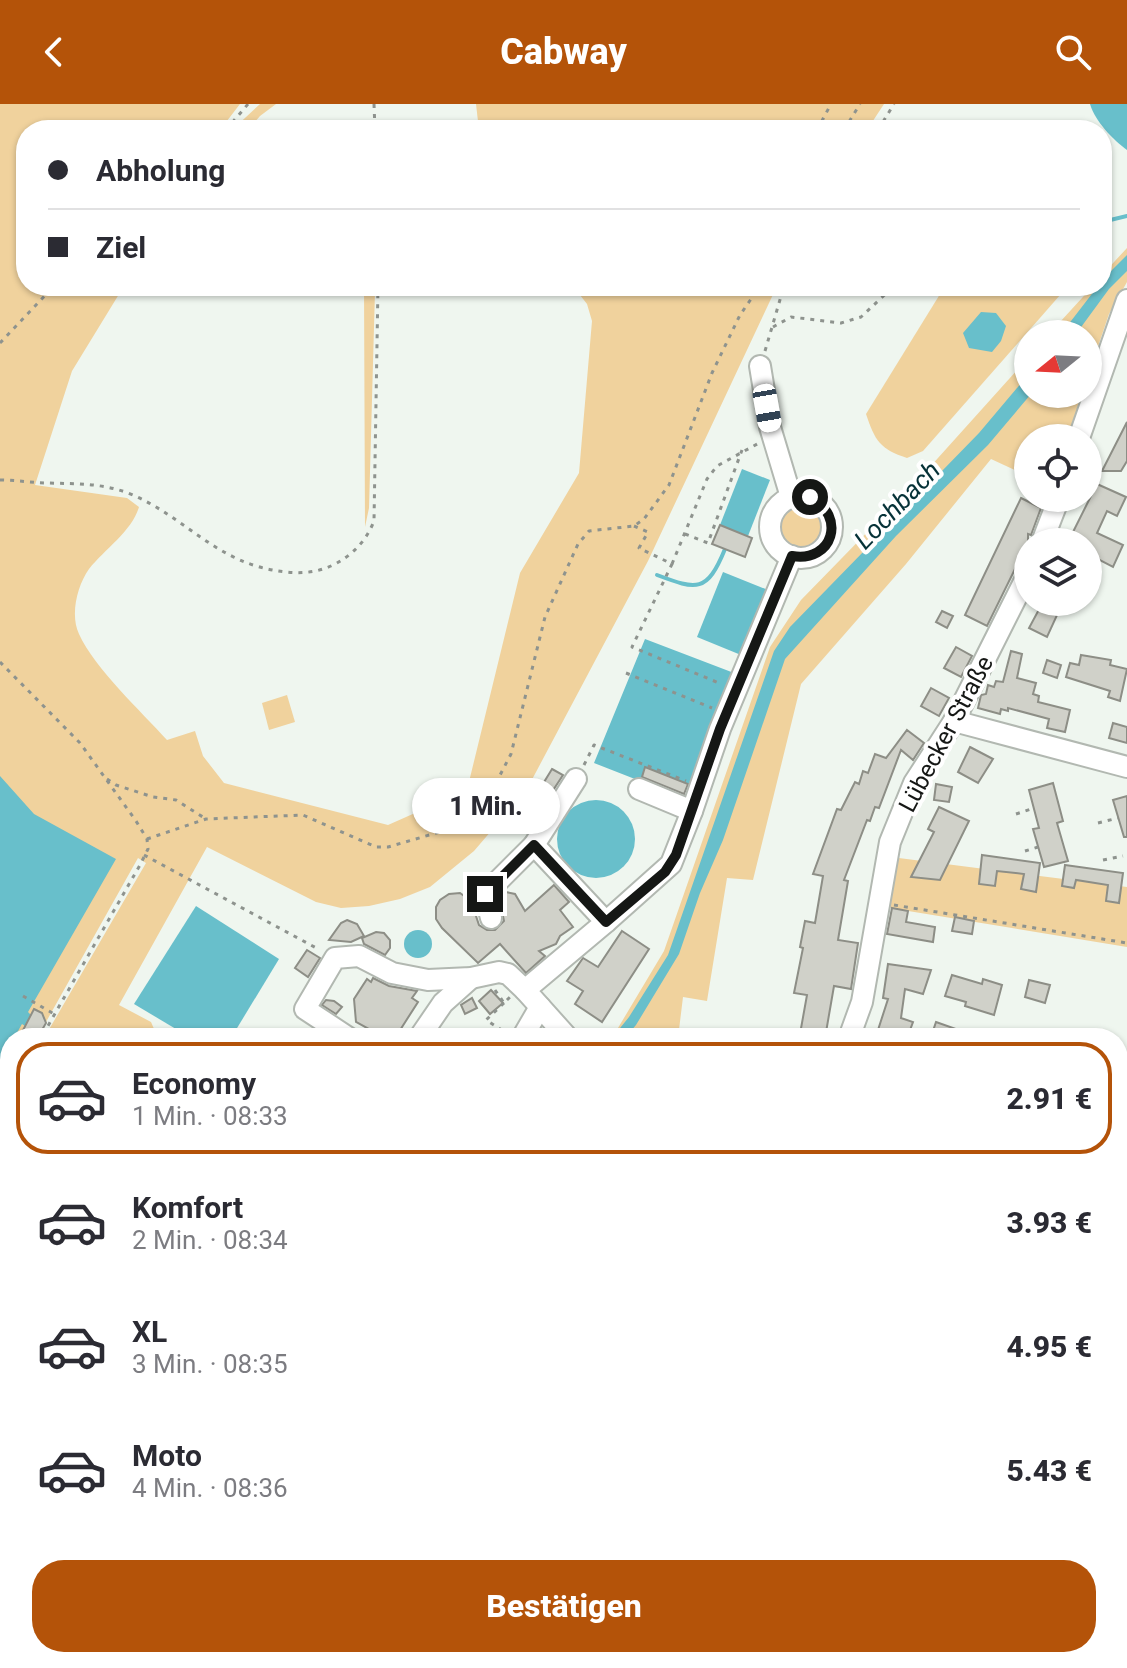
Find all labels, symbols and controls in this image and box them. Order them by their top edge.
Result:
icon: back [32,30,76,74]
icon: search [1051,30,1095,74]
text: Cabway [500,31,627,73]
text: Abholung [96,153,225,188]
text: Ziel [96,230,146,265]
north arrow [1014,320,1102,408]
map controls [1014,320,1102,616]
car [751,382,783,434]
button: locate [1014,424,1102,512]
water label: Lochbach [848,455,946,555]
route start [792,479,828,515]
button: layers [1014,528,1102,616]
street label: Lübecker Straße [893,651,999,817]
callout: 1 Min. [411,778,559,834]
text: 1 Min. [449,791,523,821]
route end [467,876,503,912]
icon: car [36,1062,108,1134]
text: Economy [132,1066,256,1101]
text: 2.91 € [1006,1081,1092,1116]
text: 1 Min. · 08:33 [132,1101,288,1131]
icon: car [36,1186,108,1258]
text: Komfort [132,1190,243,1225]
text: 3.93 € [1006,1205,1092,1240]
text: 2 Min. · 08:34 [132,1225,288,1255]
icon: car [36,1310,108,1382]
text: XL [132,1314,167,1349]
text: 4.95 € [1006,1329,1092,1364]
text: 3 Min. · 08:35 [132,1349,288,1379]
icon: car [36,1434,108,1506]
text: Moto [132,1438,202,1473]
text: 5.43 € [1006,1453,1092,1488]
text: 4 Min. · 08:36 [132,1473,288,1503]
button: Bestätigen [32,1560,1096,1652]

